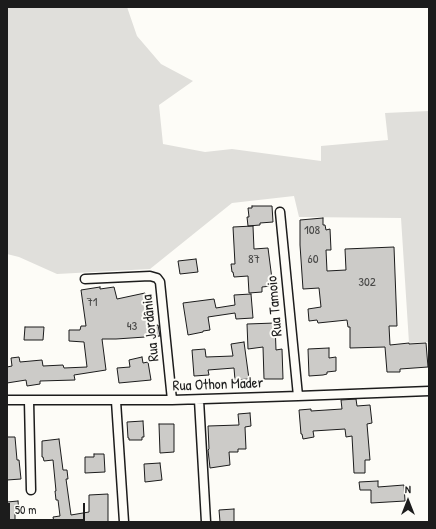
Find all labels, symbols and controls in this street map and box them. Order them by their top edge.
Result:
house number: 108 [304,223,320,239]
house number: 87 [248,252,260,268]
house number: 60 [307,252,319,268]
street label: Rua Tamoio [263,275,287,337]
house number: 302 [358,275,376,291]
street label: Rua Jordânia [139,294,163,362]
house number: 71 [86,295,98,311]
house number: 43 [127,319,137,335]
street label: Rua Othon Mader [172,374,264,396]
north arrow [388,481,428,521]
text: N [405,482,411,496]
scale bar [10,495,87,521]
text: 50 m [15,501,36,518]

